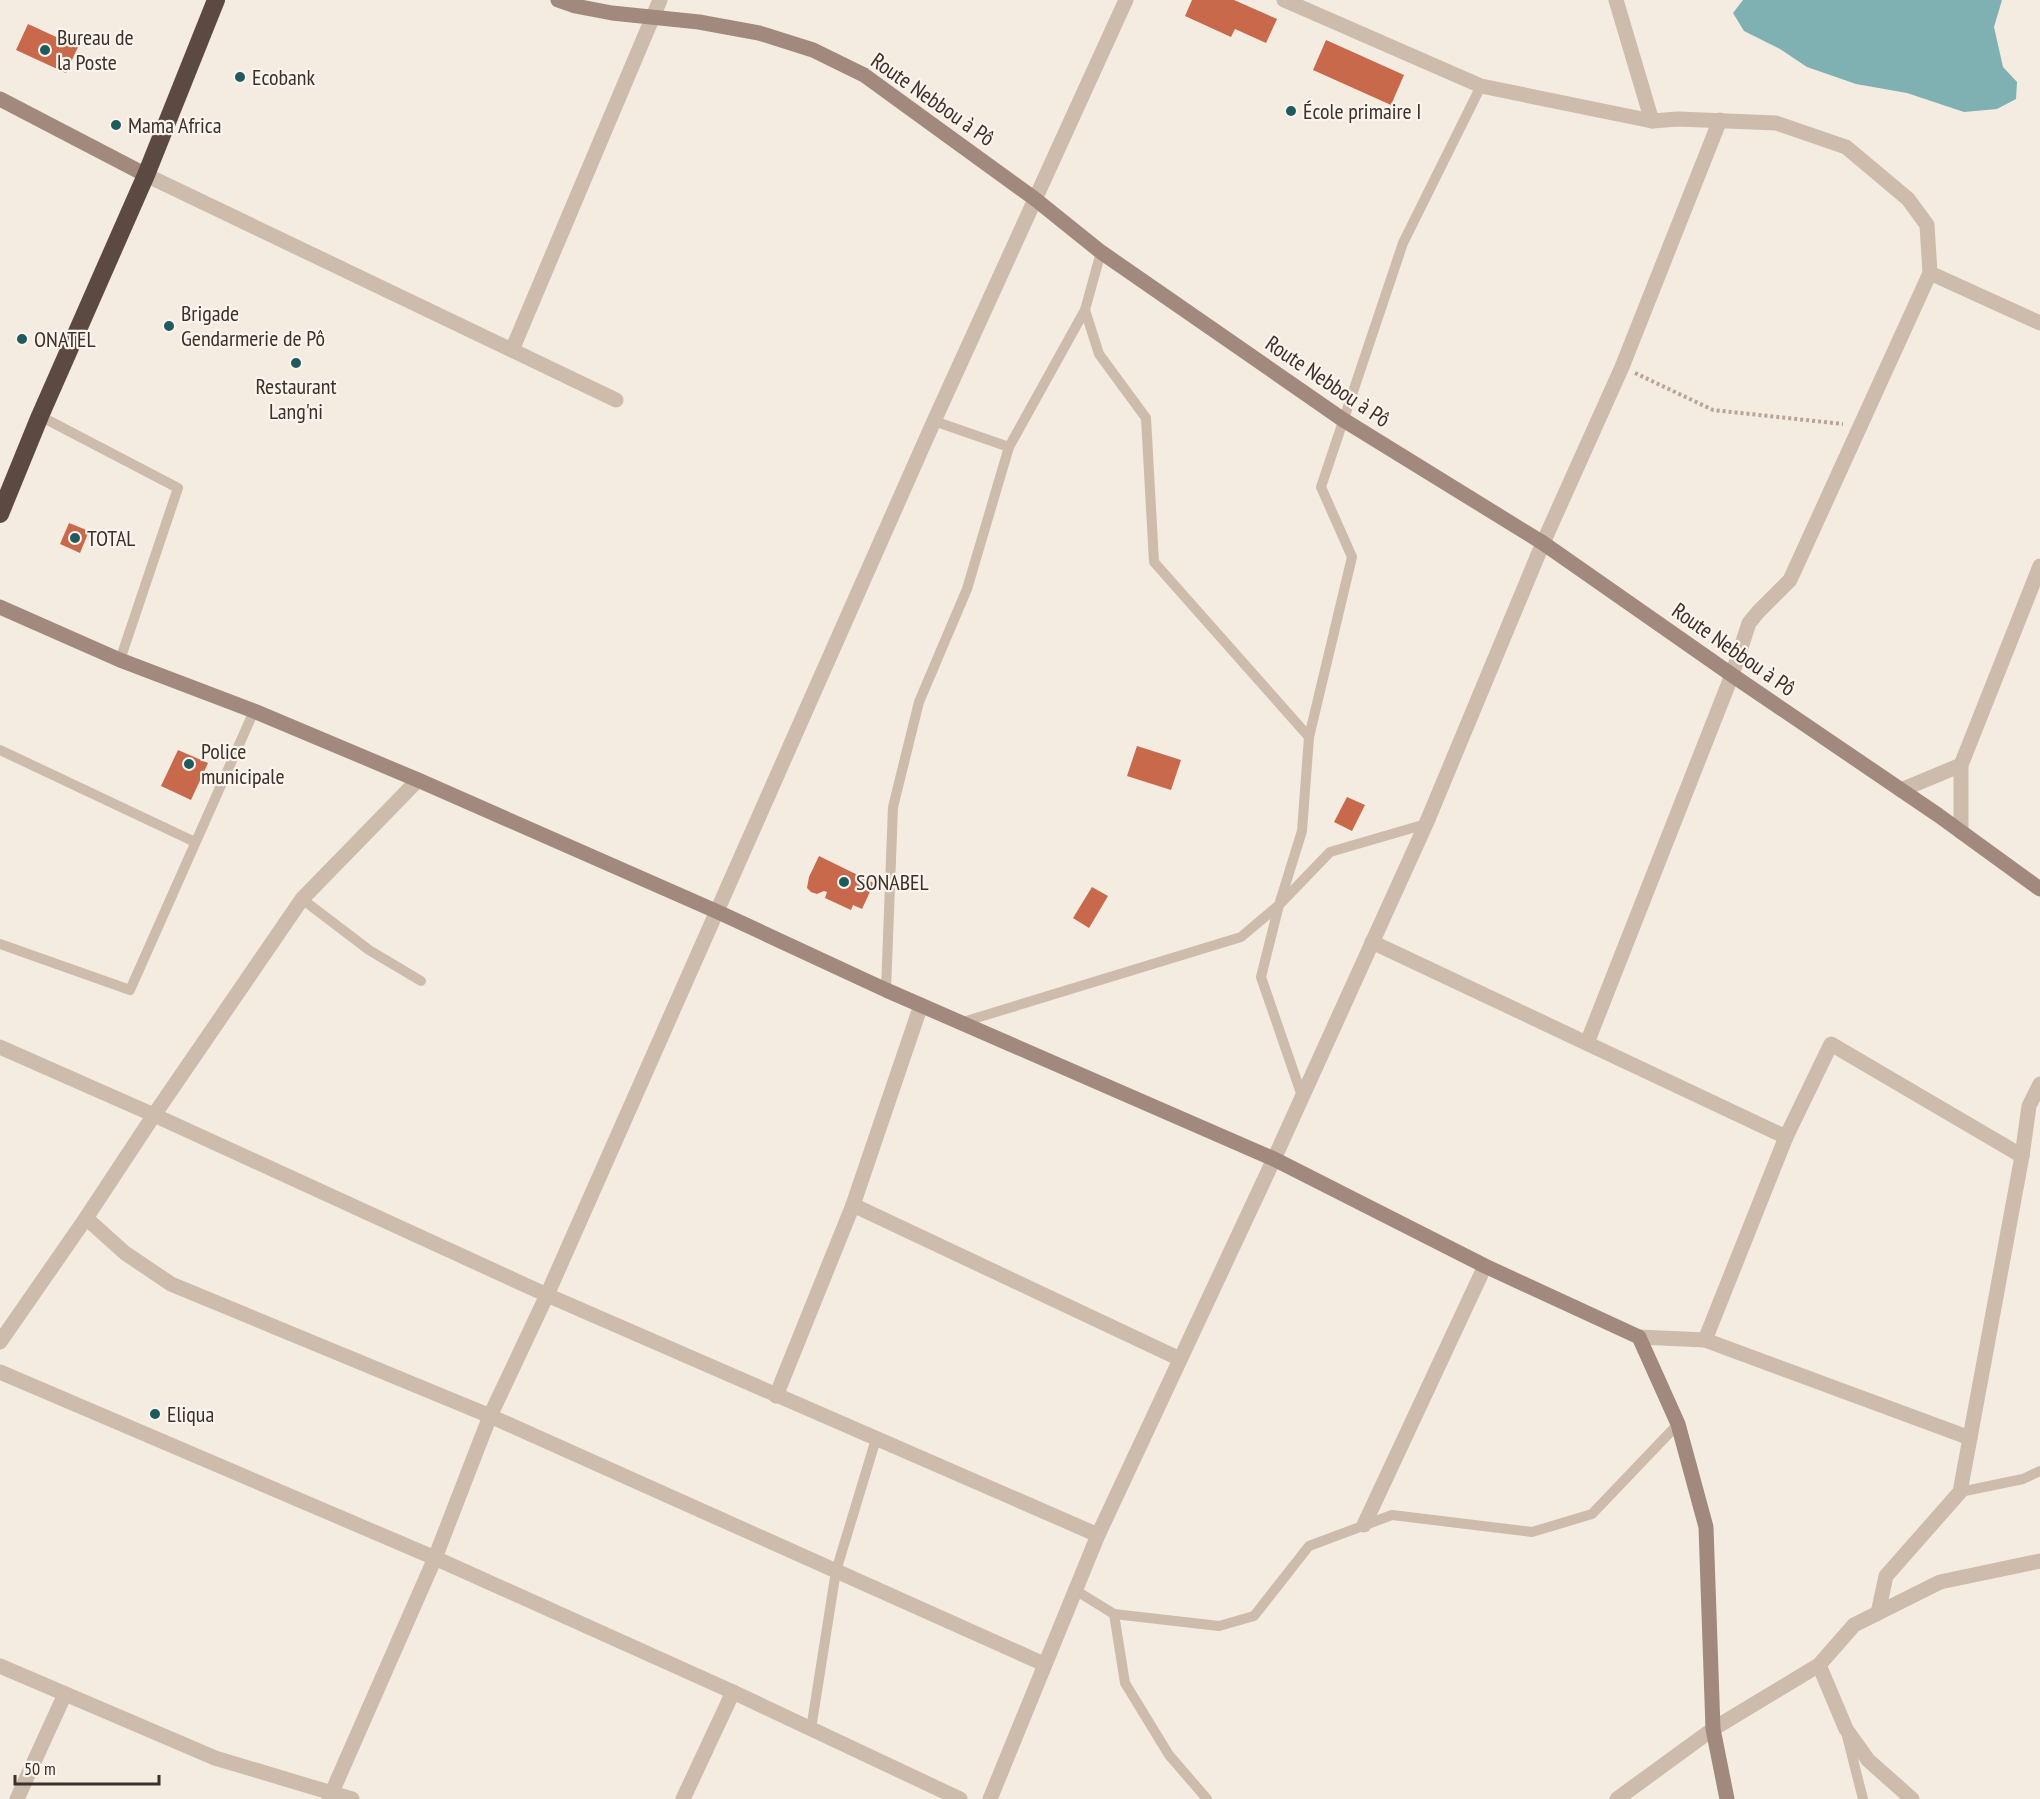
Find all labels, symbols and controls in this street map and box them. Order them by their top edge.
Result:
place label: Bureau de la Poste [57,23,134,76]
marker: Bureau de la Poste [38,43,52,57]
street label: Route Nebbou à Pô [866,46,1000,152]
place label: Ecobank [252,63,315,91]
marker: Ecobank [233,70,247,84]
place label: École primaire I [1303,97,1421,125]
marker: École primaire I [1284,104,1298,118]
place label: Mama Africa [128,111,222,139]
marker: Mama Africa [109,118,123,132]
place label: Brigade Gendarmerie de Pô [181,299,325,352]
marker: Brigade Gendarmerie de Pô [162,319,176,333]
place label: ONATEL [34,325,96,353]
street label: Route Nebbou à Pô [1260,329,1396,433]
marker: ONATEL [15,332,29,346]
marker: Restaurant Lang'ni [289,356,303,370]
place label: Restaurant Lang'ni [255,372,337,425]
place label: TOTAL [87,524,135,552]
marker: TOTAL [68,531,82,545]
street label: Route Nebbou à Pô [1667,596,1801,702]
place label: Police municipale [201,737,285,790]
marker: Police municipale [182,757,196,771]
place label: SONABEL [856,868,929,896]
marker: SONABEL [837,875,851,889]
place label: Eliqua [167,1400,214,1428]
marker: Eliqua [148,1407,162,1421]
scale bar [15,1748,159,1786]
text: 50 m [24,1757,56,1780]

